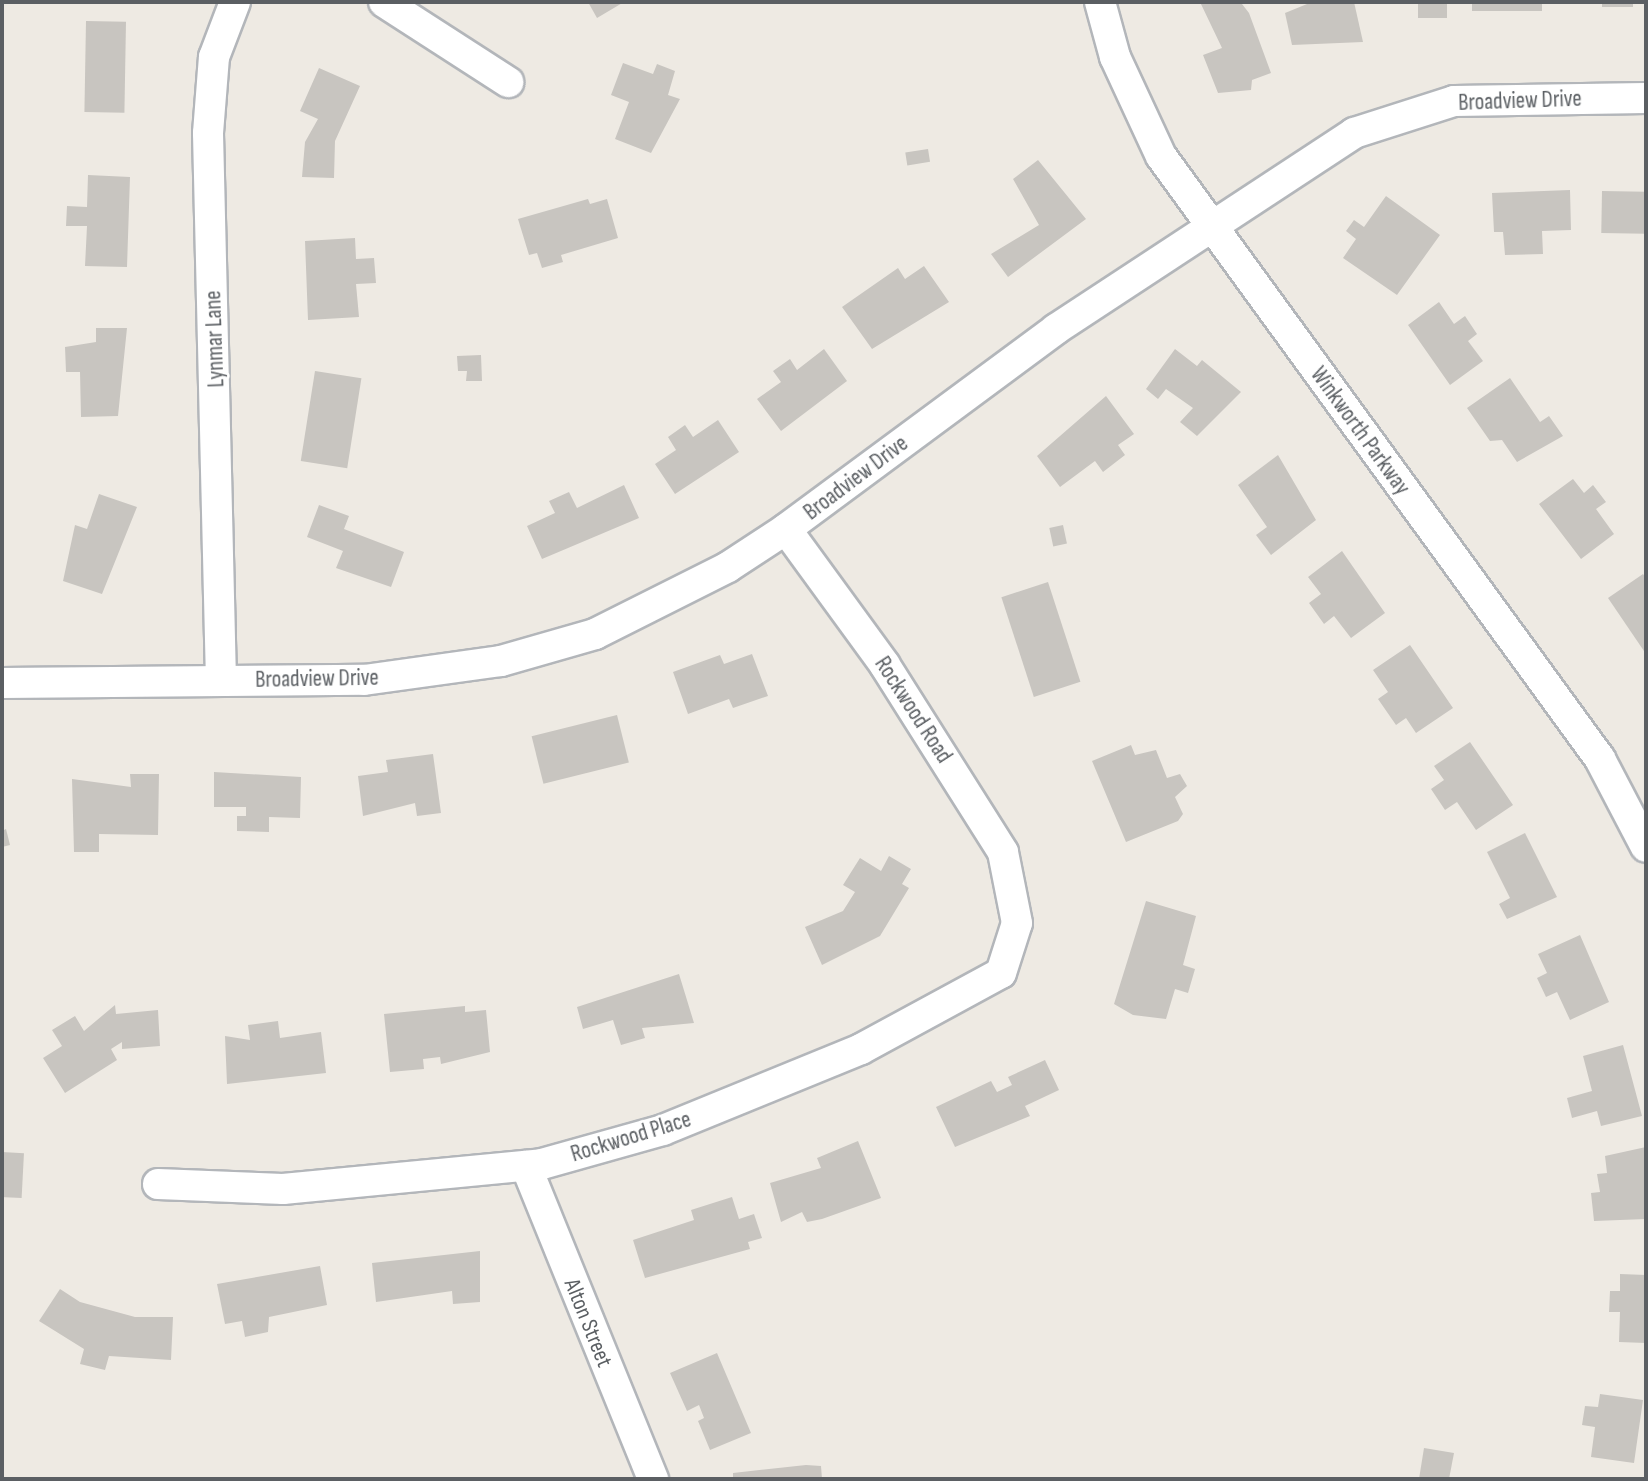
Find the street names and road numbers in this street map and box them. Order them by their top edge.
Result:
street label: Broadview Drive [1458,85,1582,117]
street label: Lynmar Lane [200,290,230,388]
street label: Winkworth Parkway [1304,362,1416,500]
street label: Broadview Drive [798,430,914,526]
street label: Rockwood Road [868,652,958,768]
street label: Broadview Drive [255,664,379,694]
street label: Rockwood Place [568,1106,694,1168]
street label: Alton Street [558,1275,618,1371]

